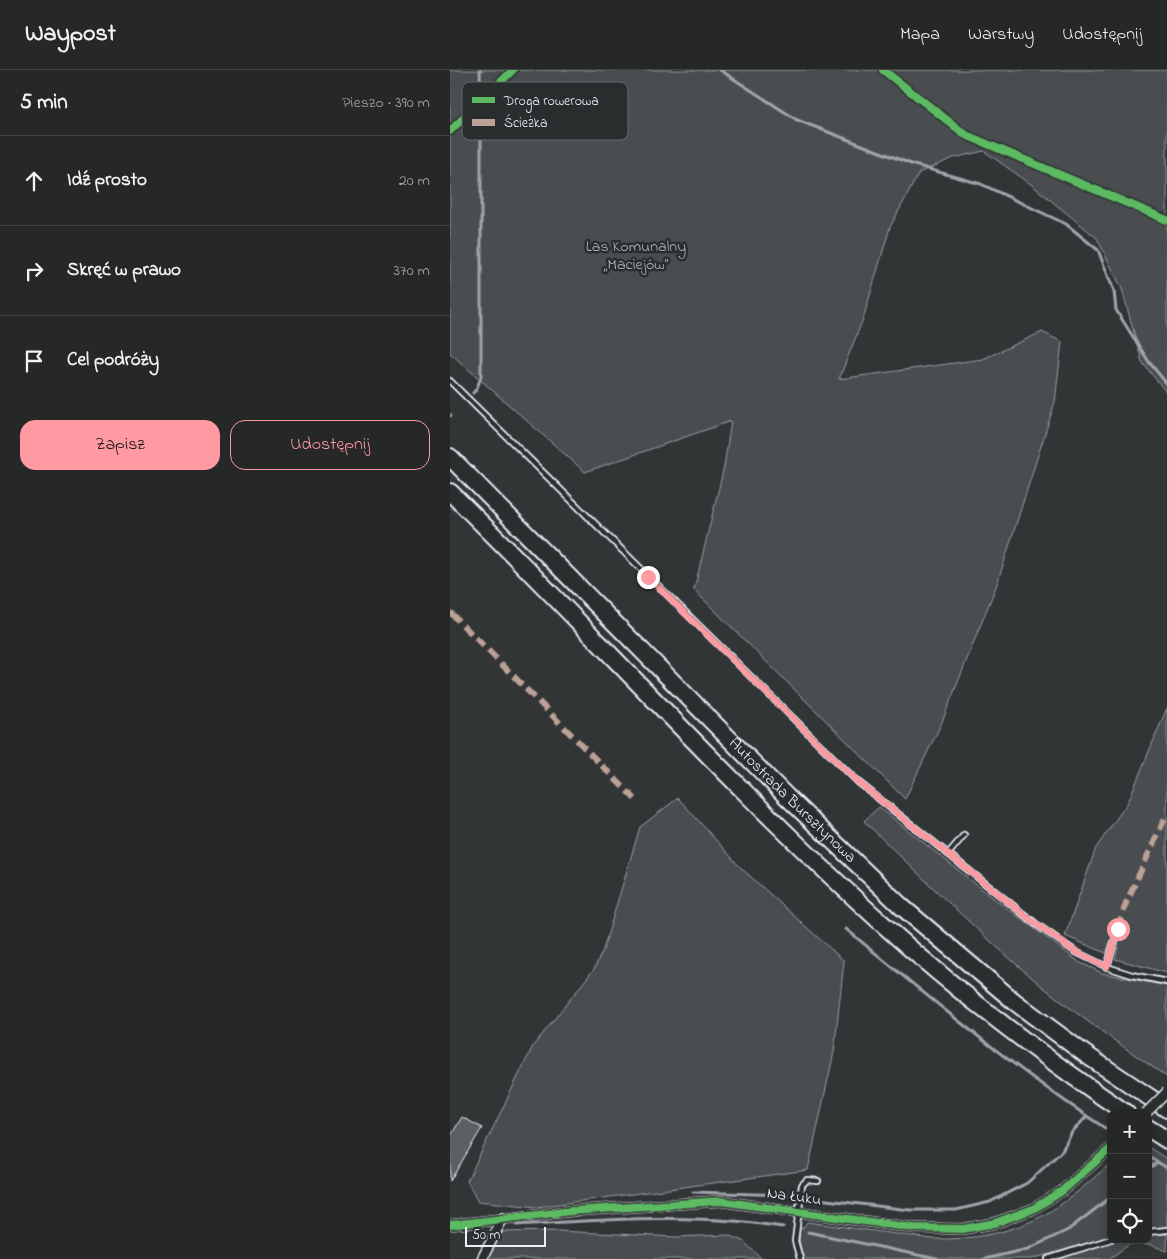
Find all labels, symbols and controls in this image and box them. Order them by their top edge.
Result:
text: Waypost [25,17,116,52]
text: Mapa [900,22,940,48]
text: Warstwy [968,22,1034,48]
text: Udostępnij [1062,22,1142,48]
legend [462,82,628,140]
text: 5 min [20,88,68,118]
text: Pieszo · 390 m [342,91,430,115]
text: Droga rowerowa [503,91,599,113]
text: Ścieżka [504,113,548,134]
icon: ahead [20,167,48,195]
text: Idź prosto [67,167,147,194]
text: 20 m [399,169,430,193]
park label: Las Komunalny „Maciejów” [586,235,686,277]
icon: right [20,257,48,285]
text: Skręć w prawo [67,257,181,284]
text: 370 m [393,259,430,283]
icon: arrive [20,347,48,375]
text: Cel podróży [67,347,159,374]
button: Zapisz [20,420,220,470]
button: Udostępnij [230,420,430,470]
route end [637,566,660,589]
street label: Autostrada Bursztynowa [723,732,862,869]
route start [1107,918,1130,941]
map controls [1107,1109,1152,1244]
button: + [1107,1109,1152,1154]
button: − [1107,1154,1152,1199]
street label: Na Łuku [765,1181,823,1213]
button: locate [1107,1199,1152,1244]
scale bar [465,1224,546,1247]
text: 50 m [472,1225,500,1246]

